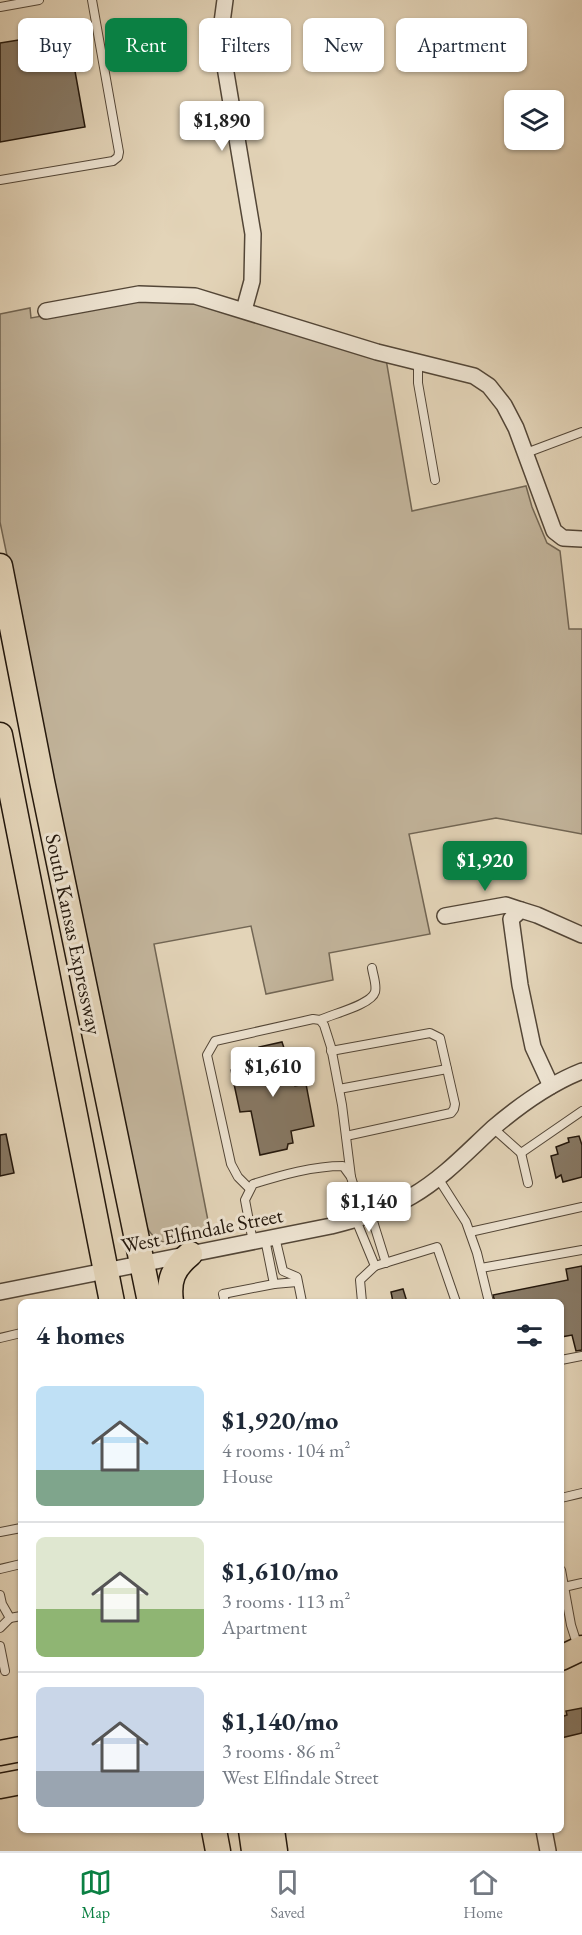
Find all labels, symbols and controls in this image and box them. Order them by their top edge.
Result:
chip: Buy [18,18,93,72]
chip: Rent [105,18,187,72]
chip: Filters [199,18,291,72]
chip: New [303,18,384,72]
chip: Apartment [396,18,527,72]
map controls [504,90,564,150]
button: layers [504,90,564,150]
pin: $1,890 [173,101,271,152]
text: $1,890 [194,107,250,133]
street label: South Kansas Expressway [40,831,109,1038]
pin: $1,920 [436,841,534,892]
text: $1,920 [457,847,513,873]
pin: $1,610 [224,1047,322,1098]
text: $1,610 [245,1053,301,1079]
pin: $1,140 [320,1182,418,1233]
text: $1,140 [341,1188,397,1214]
street label: West Elfindale Street [119,1201,286,1259]
text: 4 homes [36,1318,125,1352]
icon: filters [513,1319,546,1352]
text: $1,920/mo [222,1403,338,1437]
icon: home [84,1410,156,1482]
text: 4 rooms · 104 m² [222,1437,350,1463]
text: House [222,1463,273,1489]
text: $1,610/mo [222,1554,338,1588]
icon: home [84,1561,156,1633]
text: 3 rooms · 113 m² [222,1588,350,1614]
text: Apartment [222,1614,307,1640]
text: $1,140/mo [222,1704,338,1738]
icon: home [84,1711,156,1783]
text: 3 rooms · 86 m² [222,1738,341,1764]
text: West Elfindale Street [222,1764,379,1790]
tab: Map [79,1866,112,1923]
tab: Saved [271,1866,305,1923]
tab: Home [463,1866,503,1923]

